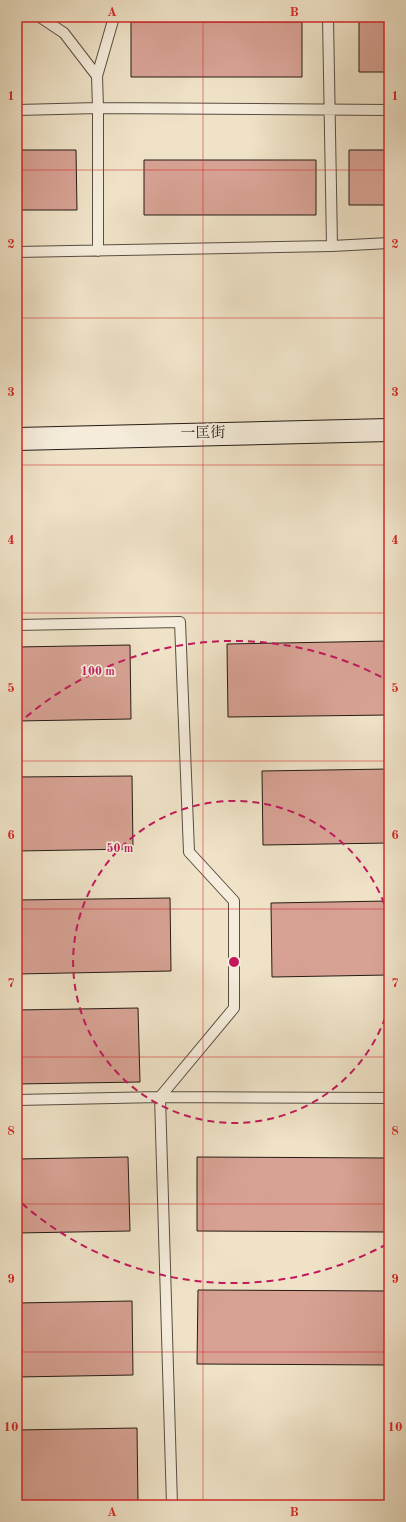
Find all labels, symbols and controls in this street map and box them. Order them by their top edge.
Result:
text: A [107,6,117,19]
text: B [289,6,299,19]
text: 1 [7,90,15,103]
text: 1 [391,90,399,103]
text: 2 [7,238,15,251]
text: 2 [391,238,399,251]
text: 3 [7,386,15,399]
text: 3 [391,386,399,399]
street label: 一匡街 [180,424,226,442]
text: 4 [7,534,15,547]
text: 4 [391,534,399,547]
text: 100 m [81,666,115,678]
text: 5 [7,682,15,695]
text: 5 [391,682,399,695]
text: 6 [7,829,15,842]
text: 6 [391,829,399,842]
text: 50 m [107,842,134,855]
centre of rings [227,955,241,969]
text: 7 [7,977,15,990]
text: 7 [391,977,399,990]
text: 8 [7,1125,15,1138]
text: 8 [391,1125,399,1138]
text: 9 [7,1273,15,1286]
text: 9 [391,1273,399,1286]
text: 10 [3,1421,19,1434]
text: 10 [387,1421,403,1434]
text: A [107,1506,117,1519]
text: B [289,1506,299,1519]

